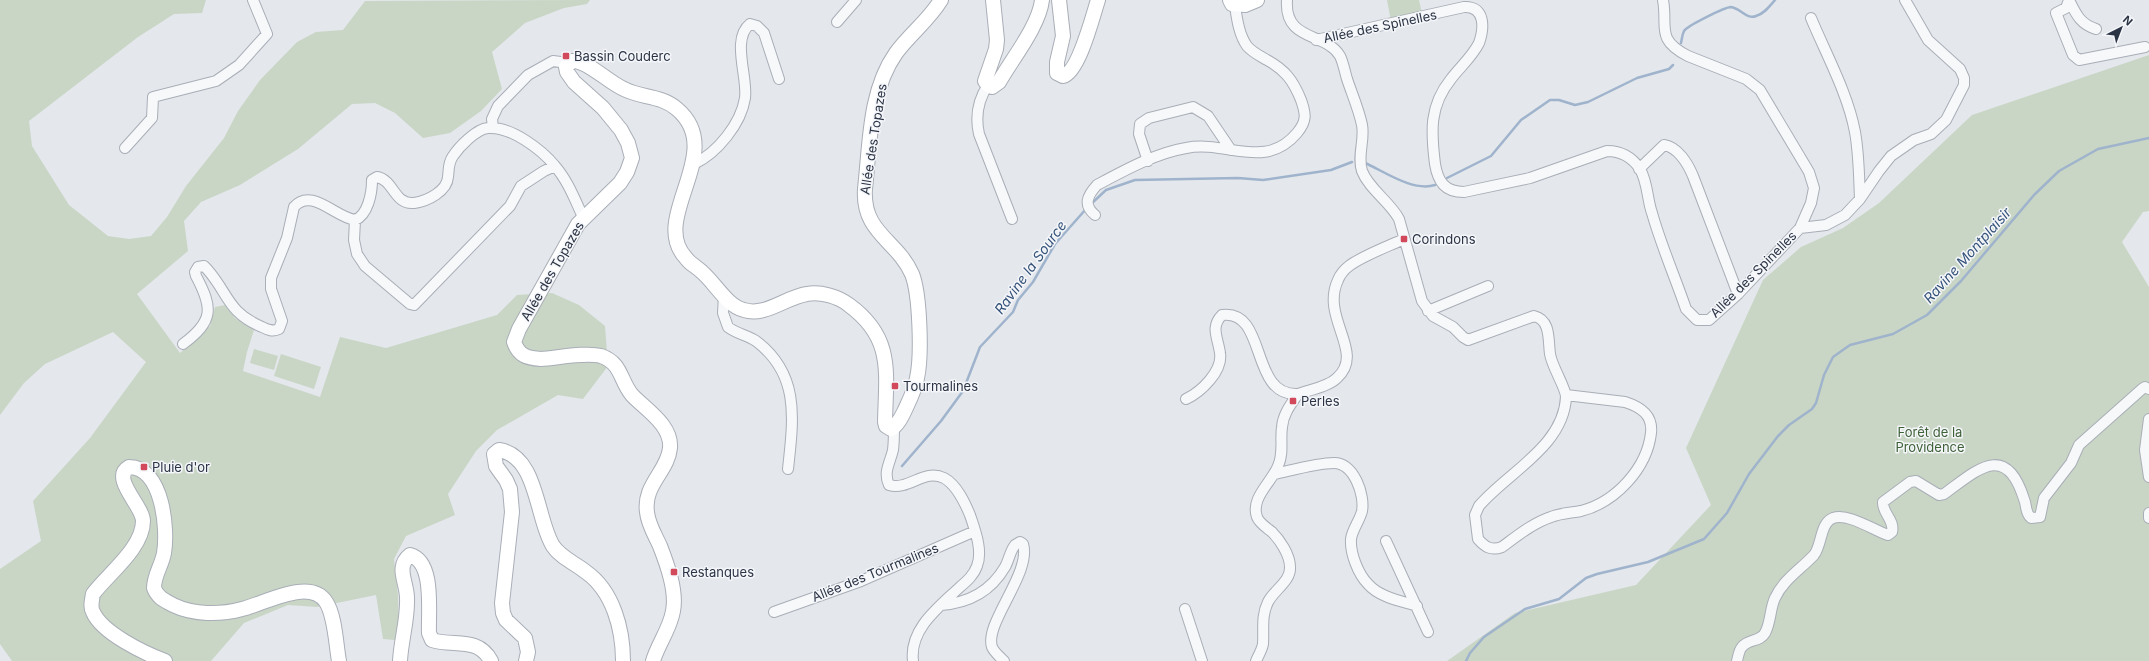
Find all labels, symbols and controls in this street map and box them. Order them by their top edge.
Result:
street label: Allée des Spinelles [1322,6,1438,46]
north arrow [2101,8,2141,48]
text: N [2120,13,2135,29]
place label: Bassin Couderc [574,48,671,64]
marker: Bassin Couderc [561,51,571,61]
street label: Allée des Topazes [856,82,890,196]
water label: Ravine Montplaisir [1920,203,2015,306]
water label: Ravine la Source [990,217,1070,317]
street label: Allée des Topazes [517,218,587,324]
street label: Allée des Spinelles [1706,227,1800,321]
place label: Corindons [1412,231,1476,247]
marker: Corindons [1399,234,1409,244]
place label: Tourmalines [903,378,978,394]
marker: Tourmalines [890,381,900,391]
place label: Perles [1301,393,1340,409]
marker: Perles [1288,396,1298,406]
park label: Forêt de la Providence [1895,424,1965,455]
place label: Pluie d'or [152,459,210,475]
marker: Pluie d'or [139,462,149,472]
street label: Allée des Tourmalines [809,539,941,605]
place label: Restanques [682,564,754,580]
marker: Restanques [669,567,679,577]

